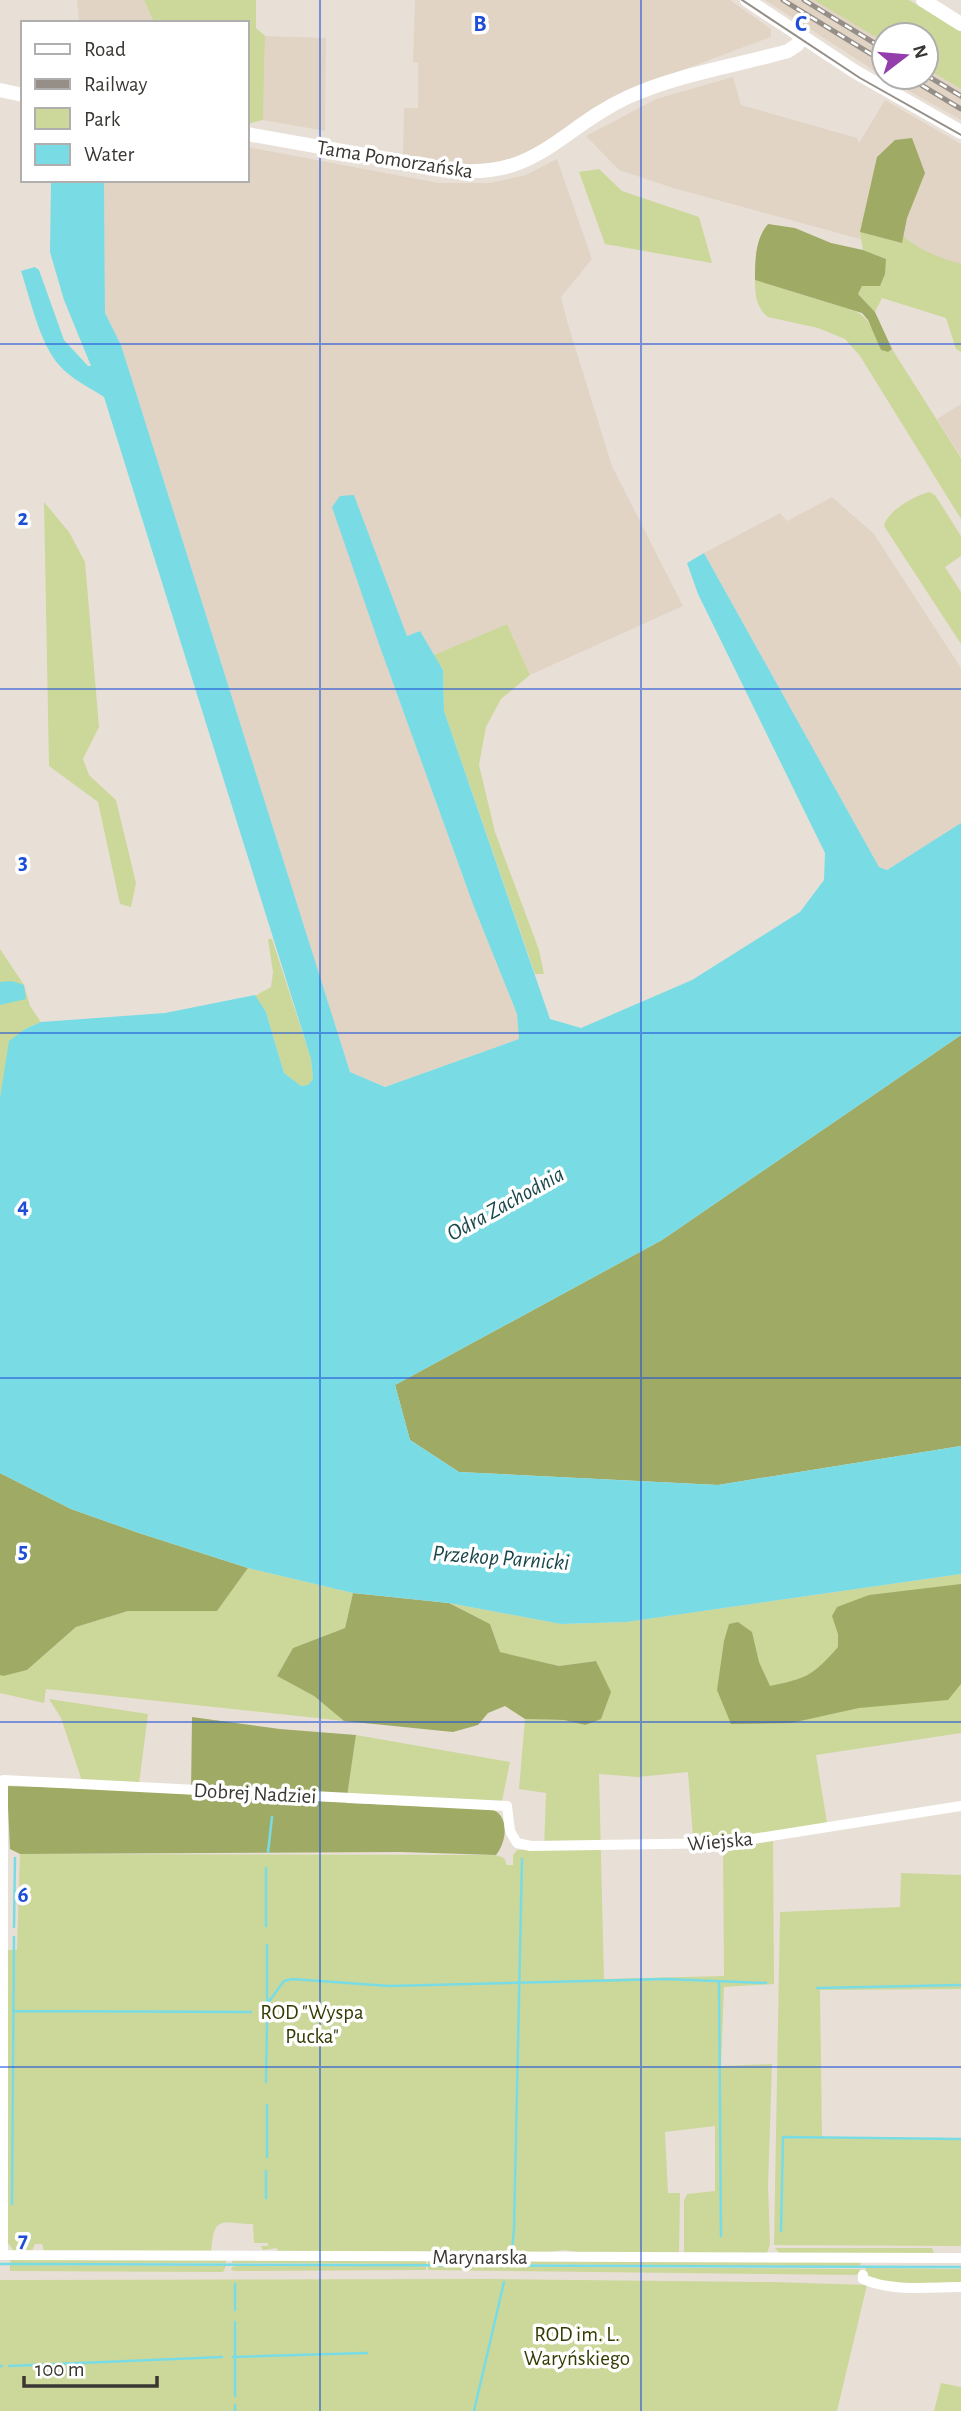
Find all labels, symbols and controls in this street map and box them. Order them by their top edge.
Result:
text: B [473,13,487,36]
text: C [795,13,807,36]
legend [21,21,248,182]
north arrow [870,21,940,91]
text: Road [84,39,126,60]
text: N [909,43,931,61]
text: Railway [84,74,147,95]
text: Park [84,109,121,130]
street label: Tama Pomorzańska [315,137,475,182]
text: Water [84,144,134,165]
text: 2 [18,507,29,530]
text: 3 [18,851,28,874]
water label: Odra Zachodnia [443,1163,568,1246]
text: 4 [17,1195,29,1218]
text: 5 [18,1540,28,1563]
water label: Przekop Parnicki [432,1542,570,1575]
street label: Dobrej Nadziei [193,1780,317,1807]
street label: Wiejska [686,1828,754,1855]
text: 6 [17,1884,29,1907]
park label: ROD "Wyspa Pucka" [260,2002,364,2047]
text: 7 [18,2229,28,2252]
street label: Marynarska [432,2247,528,2268]
park label: ROD im. L. Waryńskiego [524,2324,630,2369]
scale bar [24,2344,158,2388]
text: 100 m [35,2359,85,2380]

